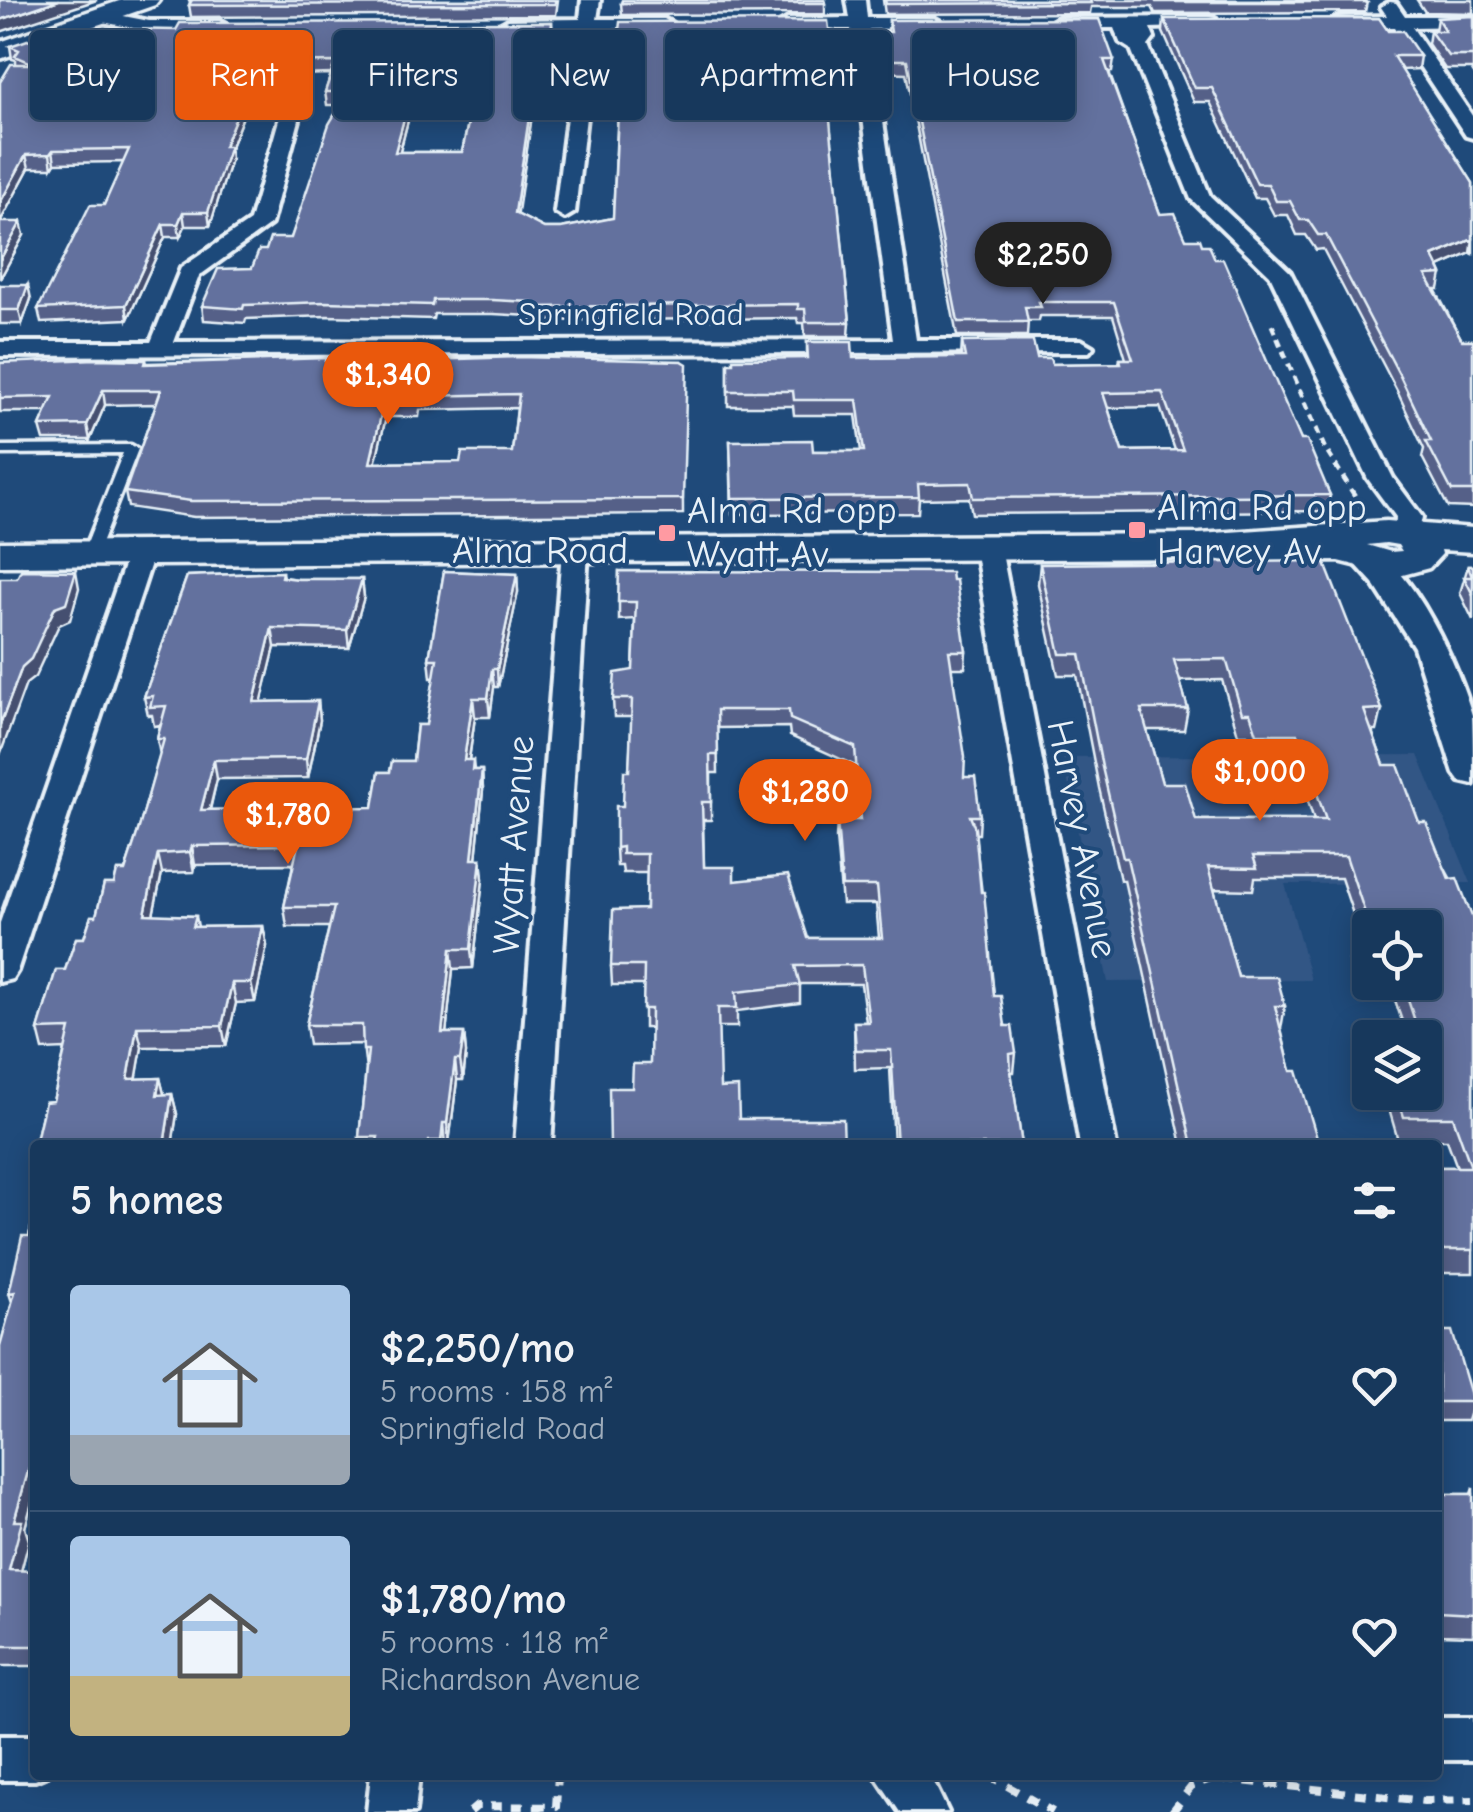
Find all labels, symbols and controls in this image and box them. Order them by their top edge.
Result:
chip: Buy [30,30,155,120]
chip: Rent [175,30,313,120]
chip: Filters [333,30,493,120]
chip: New [513,30,645,120]
chip: Apartment [665,30,892,120]
chip: House [912,30,1075,120]
pin: $2,250 [962,222,1124,307]
text: $2,250 [997,236,1089,273]
street label: Springfield Road [518,296,744,333]
pin: $1,340 [307,342,469,427]
text: $1,340 [344,356,432,393]
place label: Alma Rd opp Harvey Av [1157,486,1367,574]
place label: Alma Rd opp Wyatt Av [687,489,897,577]
marker: Alma Rd opp Harvey Av [1126,519,1148,541]
marker: Alma Rd opp Wyatt Av [656,522,678,544]
street label: Alma Road [452,529,628,573]
street label: Harvey Avenue [1037,716,1127,962]
street label: Wyatt Avenue [484,734,544,956]
pin: $1,000 [1179,739,1341,824]
text: $1,000 [1214,753,1306,790]
pin: $1,280 [724,759,886,844]
text: $1,280 [761,773,849,810]
pin: $1,780 [207,782,369,867]
text: $1,780 [245,796,331,833]
map controls [1352,910,1442,1110]
button: locate [1352,910,1442,1000]
button: layers [1352,1020,1442,1110]
icon: filters [1347,1173,1402,1228]
text: 5 homes [70,1176,223,1225]
text: $2,250/mo [380,1324,575,1373]
icon: home [150,1325,270,1445]
icon: heart [1347,1358,1402,1413]
text: 5 rooms · 158 m² [380,1373,612,1410]
text: Springfield Road [380,1410,605,1447]
text: $1,780/mo [380,1575,567,1624]
icon: home [150,1576,270,1696]
icon: heart [1347,1609,1402,1664]
text: 5 rooms · 118 m² [380,1624,608,1661]
text: Richardson Avenue [380,1661,640,1698]

